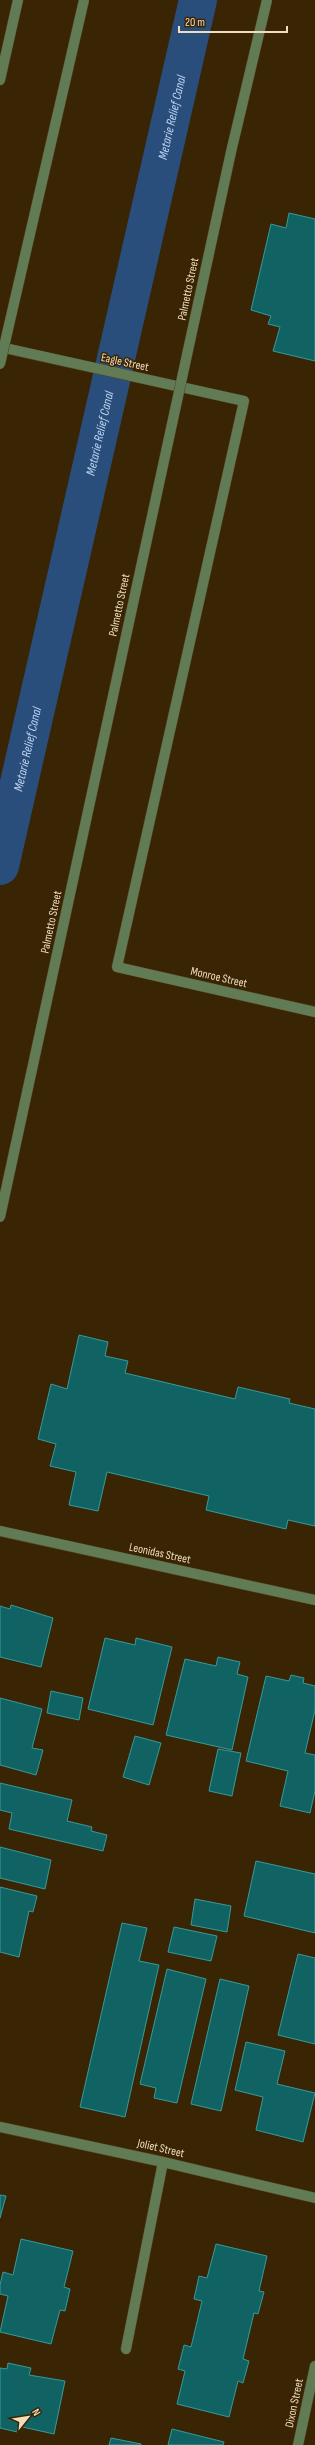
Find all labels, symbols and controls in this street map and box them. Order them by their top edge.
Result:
scale bar [179,8,287,34]
text: 20 m [185,15,205,30]
water label: Metarie Relief Canal [155,73,190,161]
street label: Palmetto Street [175,256,203,322]
street label: Eagle Street [100,350,150,375]
water label: Metarie Relief Canal [83,389,117,477]
street label: Palmetto Street [106,572,134,638]
water label: Metarie Relief Canal [10,705,45,793]
street label: Palmetto Street [38,889,66,955]
street label: Monroe Street [189,964,249,991]
street label: Leonidas Street [128,1540,192,1567]
street label: Joliet Street [135,2136,186,2161]
street label: Dixon Street [282,2377,307,2429]
north arrow [8,2397,48,2437]
text: N [29,2406,43,2418]

